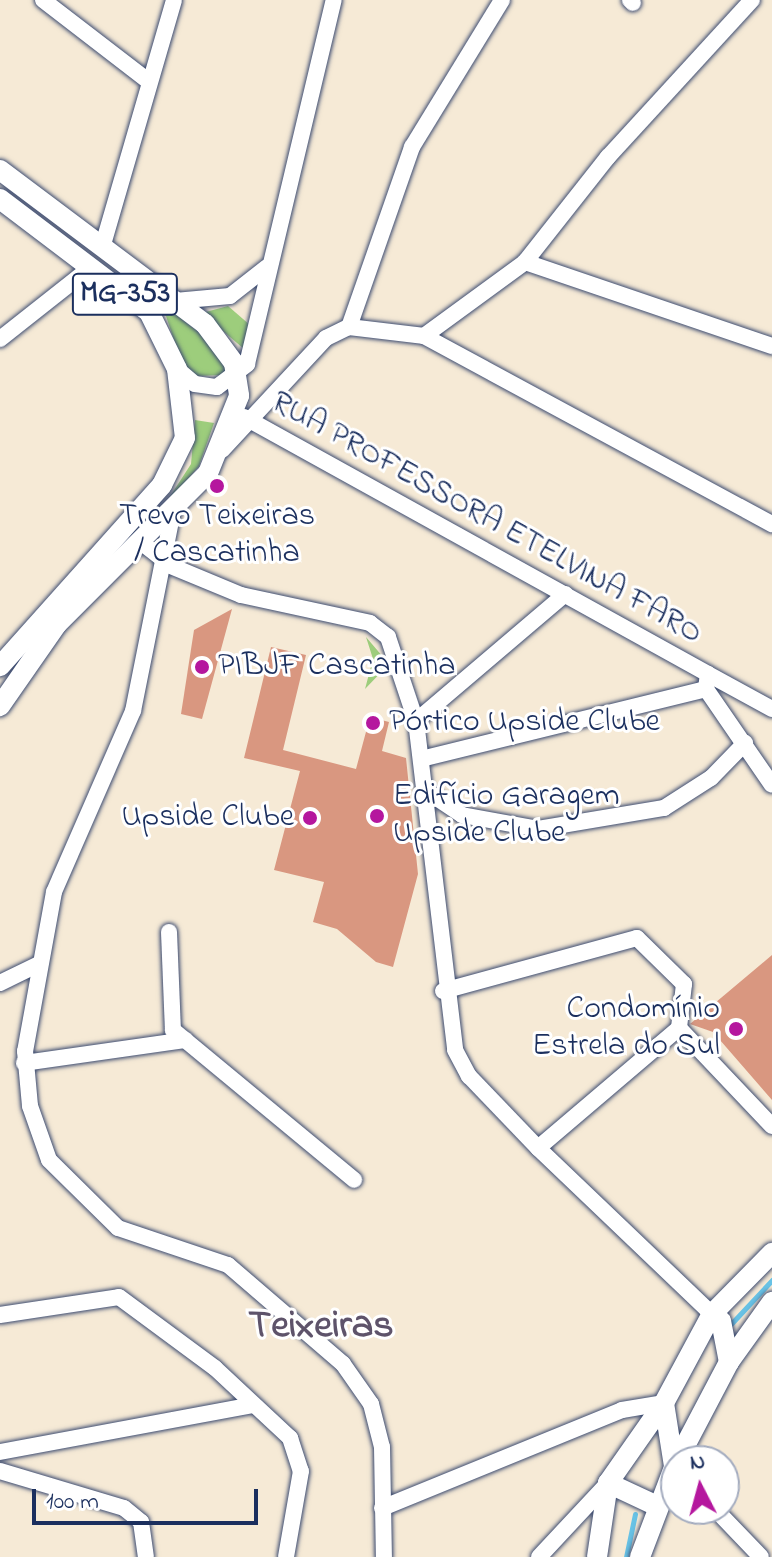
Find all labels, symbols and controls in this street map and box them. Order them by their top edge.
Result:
road number: MG-353 [71,268,179,320]
street label: RUA PROFESSORA ETELVINA FARO [264,384,708,654]
marker: Trevo Teixeiras / Cascatinha [208,477,226,495]
place label: Trevo Teixeiras / Cascatinha [119,499,315,574]
place label: PIBJF Cascatinha [218,648,455,686]
marker: PIBJF Cascatinha [193,658,211,676]
place label: Pórtico Upside Clube [389,704,660,742]
marker: Pórtico Upside Clube [364,714,382,732]
place label: Edifício Garagem Upside Clube [393,779,619,854]
place label: Upside Clube [122,799,294,837]
marker: Edifício Garagem Upside Clube [368,807,386,825]
marker: Upside Clube [301,809,319,827]
place label: Condomínio Estrela do Sul [532,992,720,1067]
marker: Condomínio Estrela do Sul [727,1020,745,1038]
district label: Teixeiras [248,1303,394,1351]
north arrow [660,1445,740,1525]
text: N [689,1446,707,1480]
scale bar [36,1473,262,1523]
text: 100 m [46,1485,99,1520]

